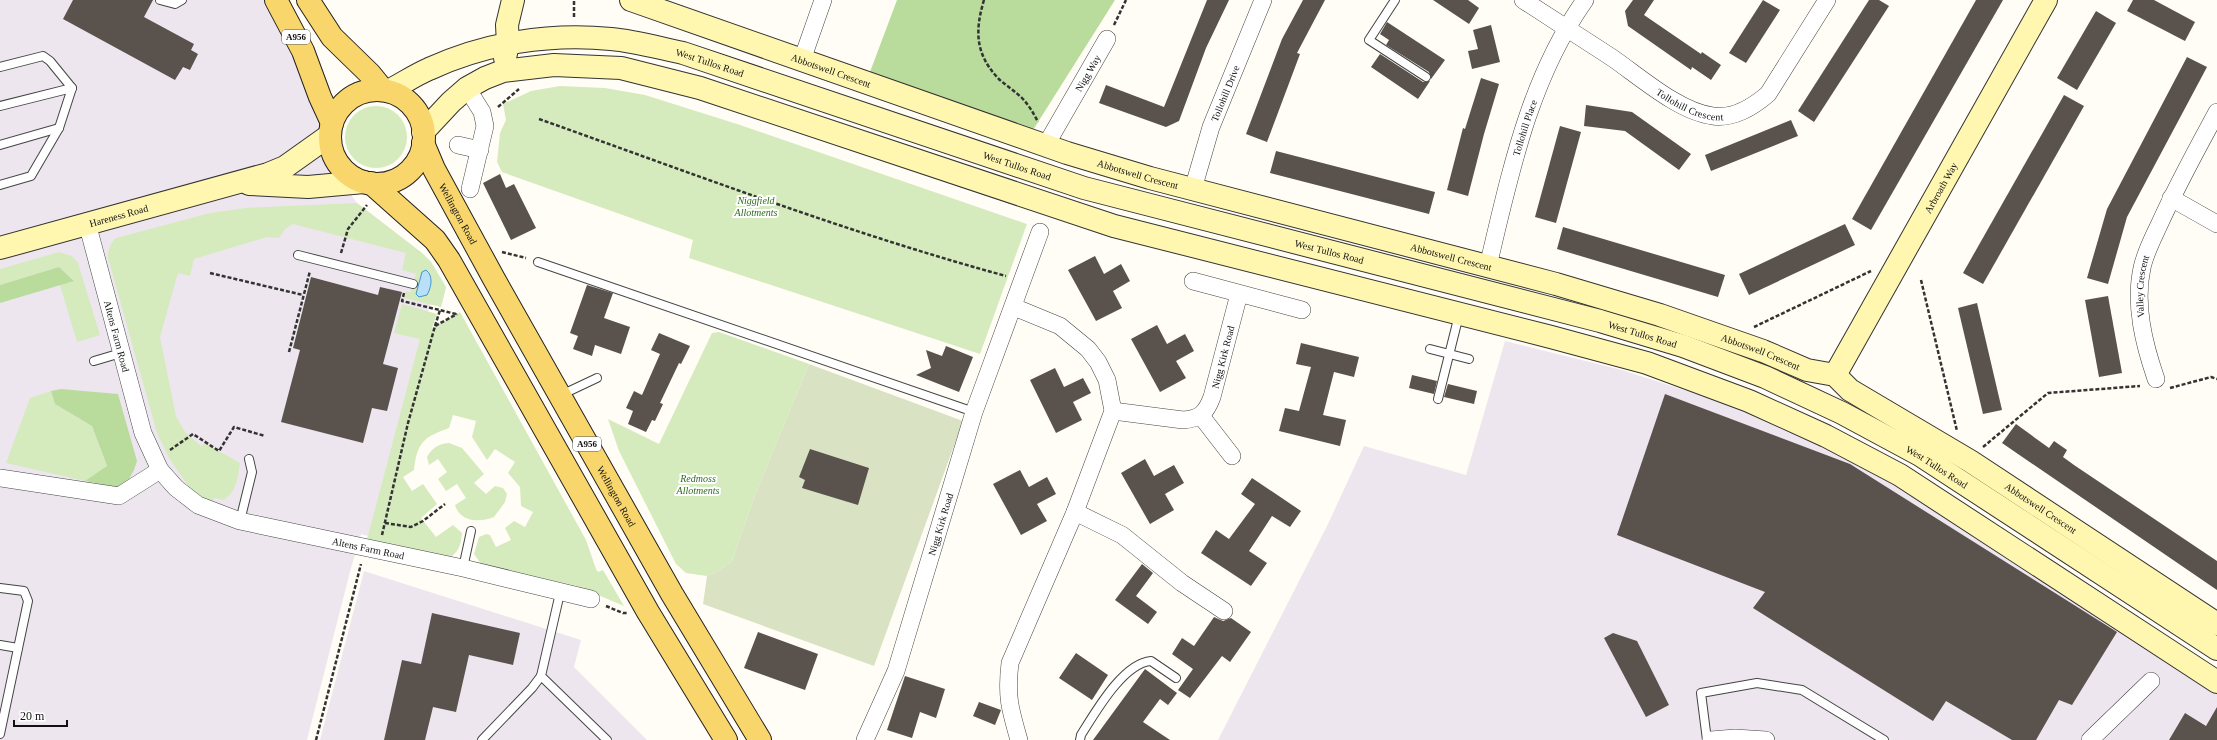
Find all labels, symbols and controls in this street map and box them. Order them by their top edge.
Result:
road number: A956 [282,30,310,44]
street label: West Tullos Road [675,46,745,79]
street label: Abbotswell Crescent [790,51,873,89]
street label: Nigg Way [1073,53,1102,93]
street label: Tollohill Drive [1208,63,1241,123]
street label: Tollohill Crescent [1654,86,1724,122]
street label: Tollohill Place [1510,98,1539,157]
street label: West Tullos Road [982,149,1052,182]
street label: Abbotswell Crescent [1096,157,1180,191]
street label: Arbroath Way [1922,160,1959,215]
street label: Wellington Road [437,181,479,246]
park label: Niggfield Allotments [734,195,777,218]
street label: Hareness Road [88,202,149,229]
street label: West Tullos Road [1294,237,1365,265]
street label: Abbotswell Crescent [1409,241,1493,273]
street label: Valley Crescent [2134,253,2151,318]
street label: Altens Farm Road [102,299,132,373]
street label: West Tullos Road [1607,318,1678,349]
street label: Nigg Kirk Road [1209,324,1236,390]
street label: Abbotswell Crescent [1720,331,1802,372]
road number: A956 [573,437,601,451]
street label: West Tullos Road [1904,443,1970,490]
street label: Wellington Road [595,464,638,528]
park label: Redmoss Allotments [676,473,719,496]
street label: Abbotswell Crescent [2003,480,2079,536]
street label: Nigg Kirk Road [926,492,955,557]
street label: Altens Farm Road [331,535,405,561]
scale bar [14,702,67,728]
text: 20 m [20,709,45,723]

